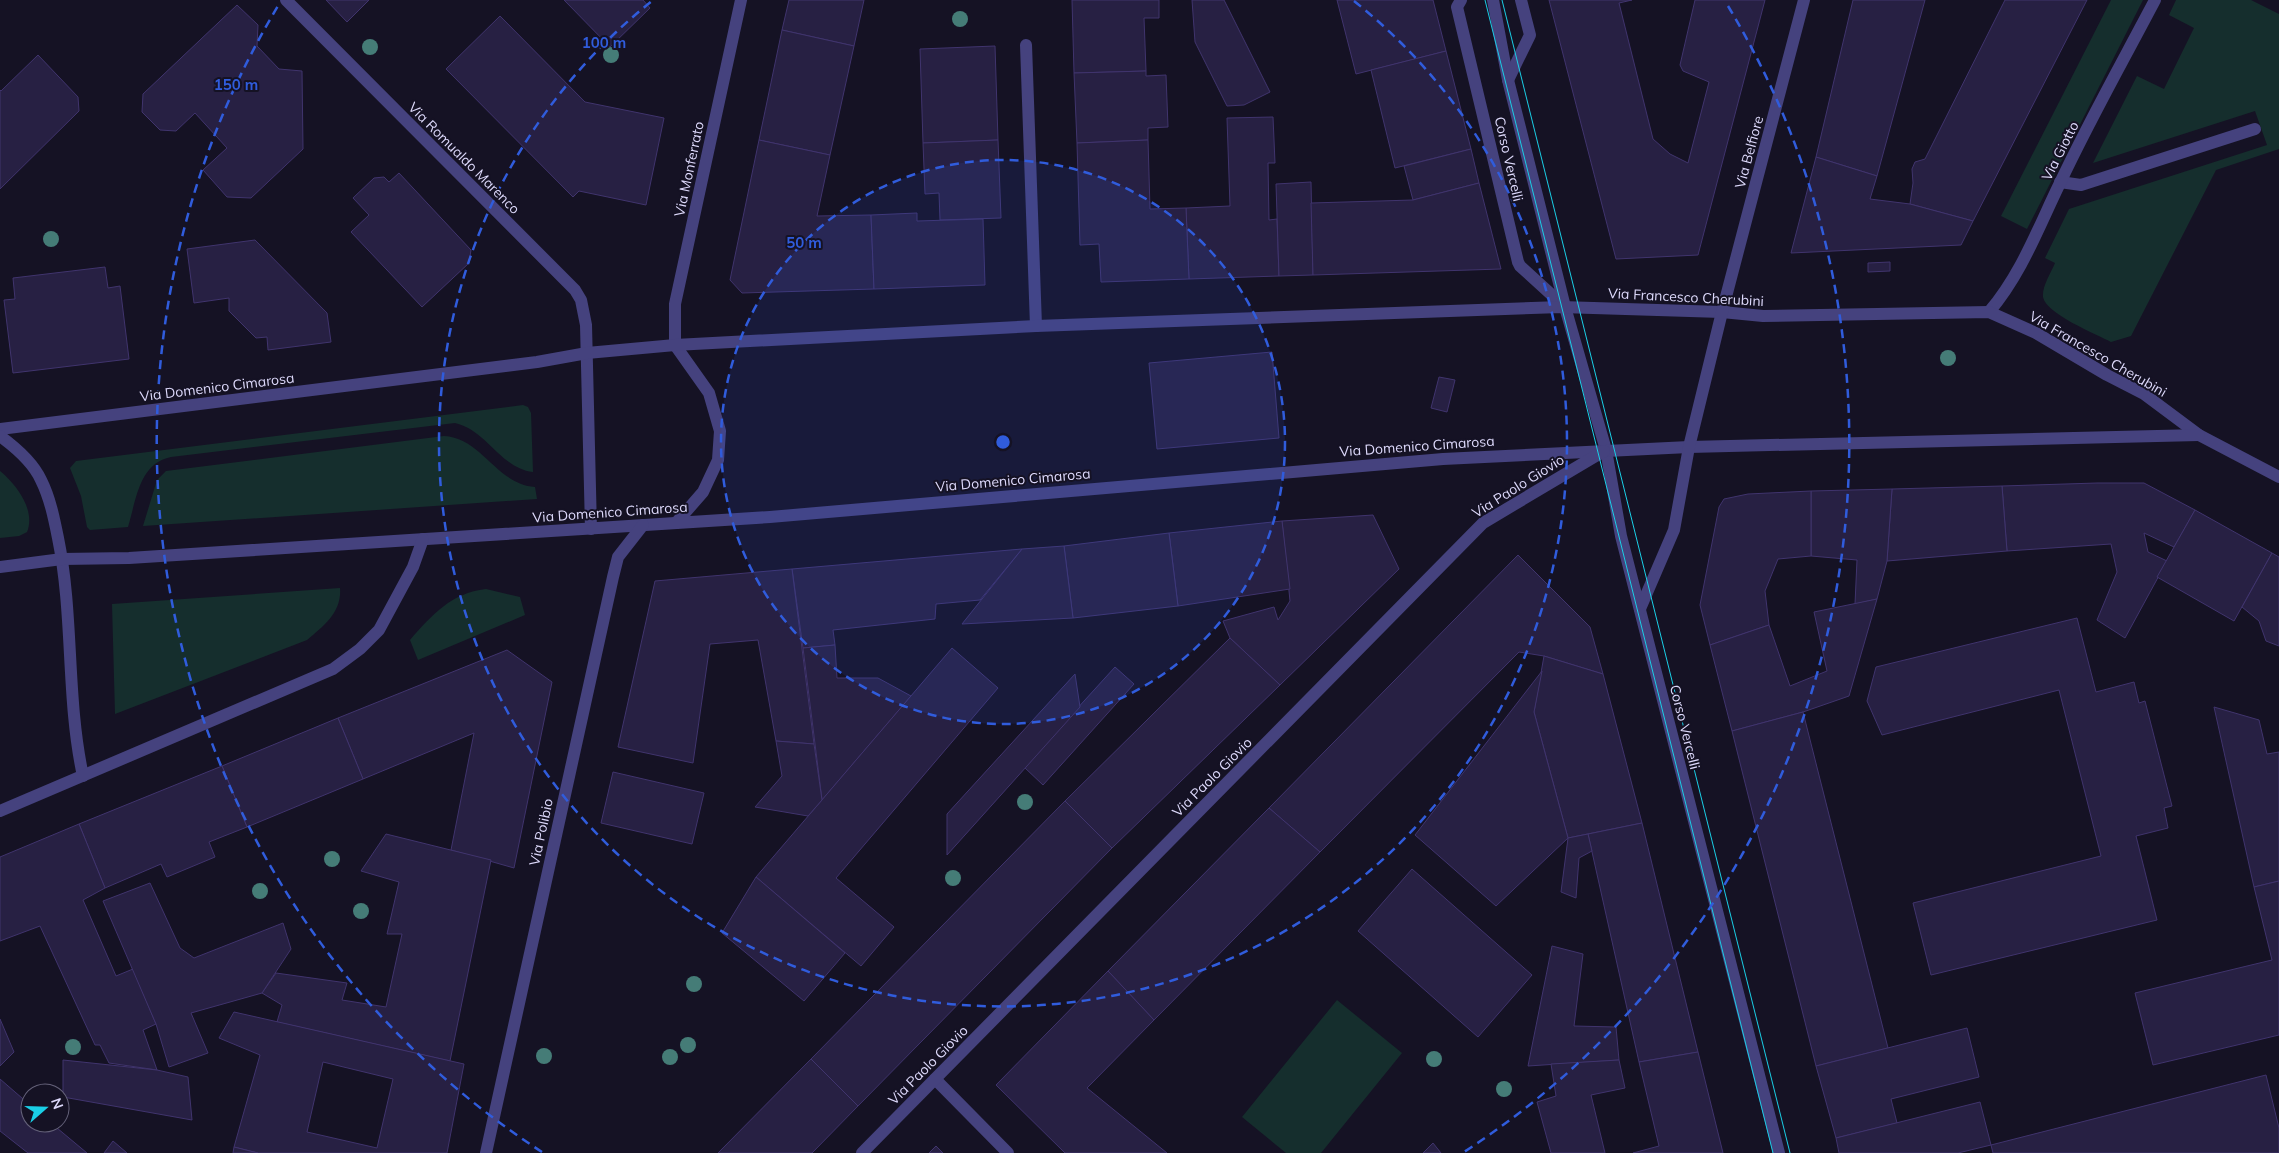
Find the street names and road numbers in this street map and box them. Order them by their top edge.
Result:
street label: Via Romualdo Marenco [404,98,524,218]
street label: Via Belfiore [1731,114,1767,190]
street label: Corso Vercelli [1490,115,1528,203]
street label: Via Giotto [2037,118,2083,184]
street label: Via Monferrato [670,120,708,218]
street label: Via Francesco Cherubini [1608,284,1764,310]
street label: Via Francesco Cherubini [2026,307,2170,401]
street label: Via Domenico Cimarosa [139,369,295,405]
street label: Via Domenico Cimarosa [1339,432,1495,460]
street label: Via Paolo Giovio [1468,450,1568,522]
street label: Via Domenico Cimarosa [935,464,1091,496]
street label: Via Domenico Cimarosa [532,498,688,526]
street label: Corso Vercelli [1666,683,1704,771]
street label: Via Paolo Giovio [1168,733,1256,821]
street label: Via Polibio [525,797,557,867]
street label: Via Paolo Giovio [884,1021,972,1109]

